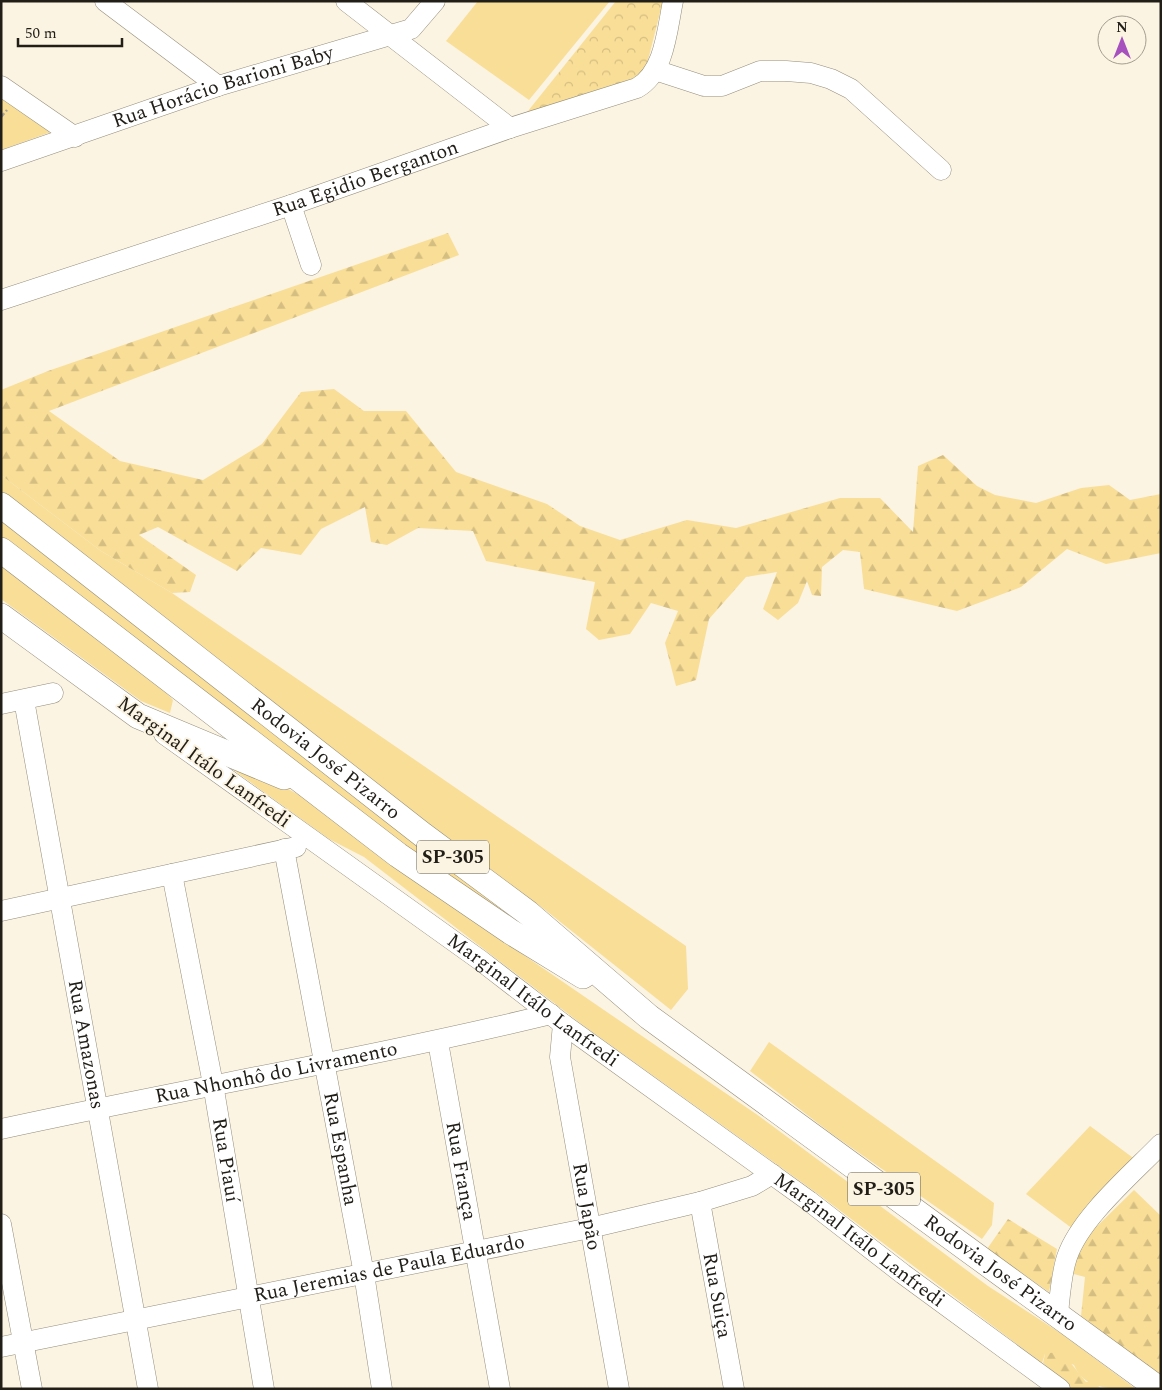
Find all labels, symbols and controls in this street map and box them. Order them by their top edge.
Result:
scale bar [18,15,121,47]
north arrow [1097,15,1147,65]
text: N [1116,17,1128,38]
text: 50 m [25,22,57,45]
street label: Rua Horácio Barioni Baby [108,37,338,136]
street label: Rua Egidio Berganton [268,132,463,225]
street label: Marginal Itálo Lanfredi [111,689,297,835]
street label: Rodovia José Pizarro [244,690,407,827]
road number: SP-305 [417,840,489,874]
street label: Marginal Itálo Lanfredi [441,926,625,1075]
street label: Rua Amazonas [60,977,112,1112]
street label: Rua Nhonhô do Livramento [152,1034,400,1112]
street label: Rua Espanha [315,1089,366,1208]
street label: Rua Piauí [204,1115,248,1205]
street label: Rua França [437,1119,485,1223]
street label: Rua Japão [564,1160,609,1253]
street label: Marginal Itálo Lanfredi [767,1165,951,1315]
road number: SP-305 [848,1172,920,1206]
street label: Rodovia José Pizarro [917,1207,1083,1340]
street label: Rua Jeremias de Paula Eduardo [251,1227,527,1311]
street label: Rua Suiça [694,1250,740,1341]

